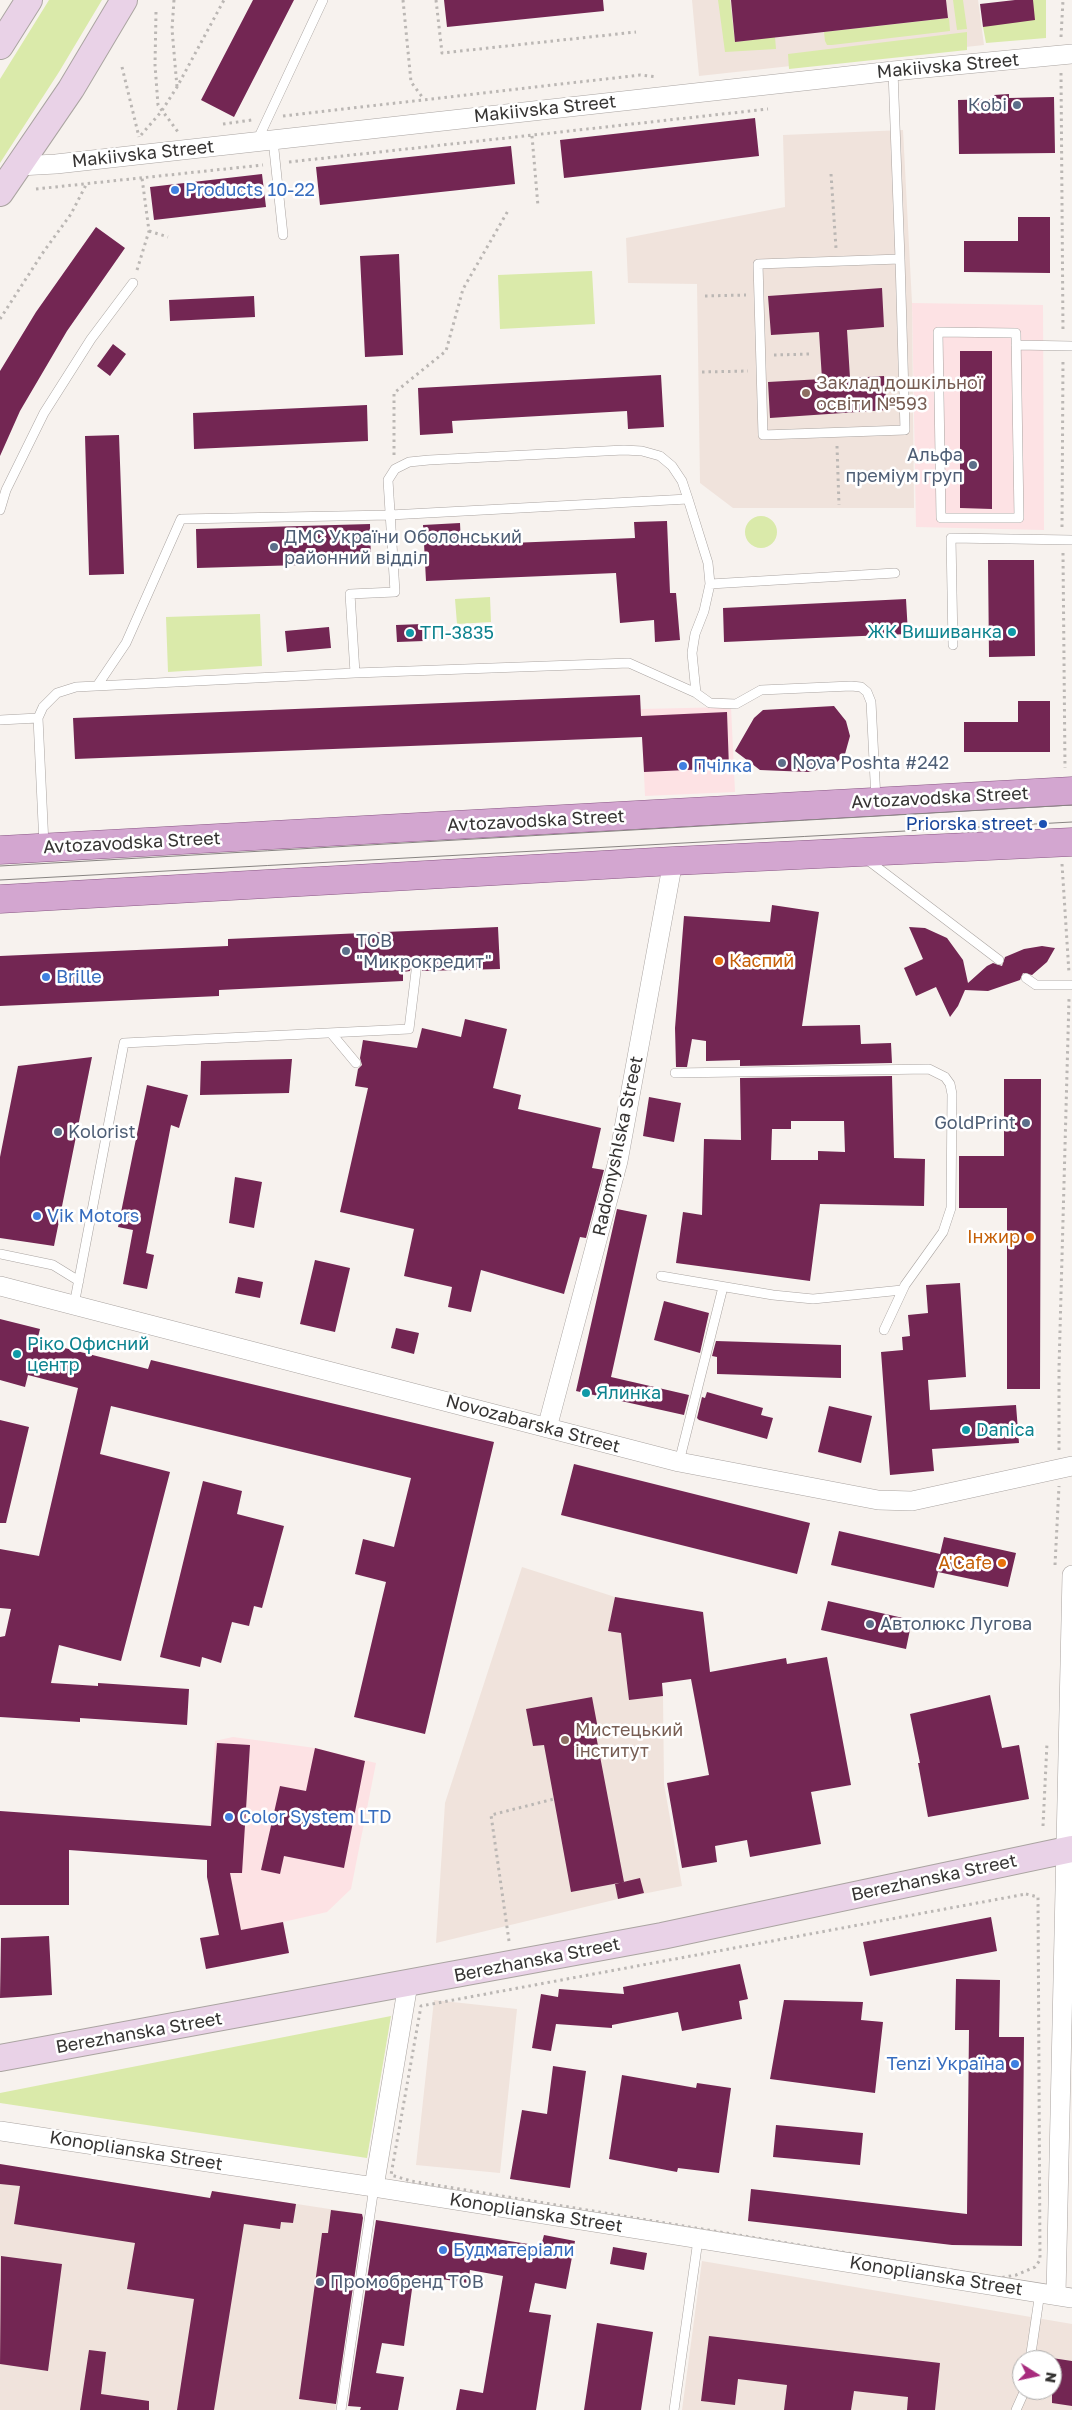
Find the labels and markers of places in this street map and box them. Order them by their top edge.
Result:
place label: Кobi [968,94,1007,116]
marker: Кobi [1011,99,1023,111]
place label: Products 10-22 [185,179,315,201]
marker: Products 10-22 [169,184,181,196]
place label: Заклад дошкільної освіти №593 [816,372,983,414]
marker: Заклад дошкільної освіти №593 [800,387,812,399]
place label: Альфа преміум груп [845,444,963,486]
marker: Альфа преміум груп [967,459,979,471]
place label: ДМС України Оболонський районний відділ [284,526,522,568]
marker: ДМС України Оболонський районний відділ [268,541,280,553]
place label: ЖК Вишиванка [867,621,1002,643]
place label: ТП-3835 [420,622,494,644]
marker: ЖК Вишиванка [1006,626,1018,638]
marker: ТП-3835 [404,627,416,639]
place label: Nova Poshta #242 [792,752,949,774]
place label: Пчілка [693,755,752,777]
marker: Nova Poshta #242 [776,757,788,769]
marker: Пчілка [677,760,689,772]
place label: Priorska street [906,813,1033,835]
marker: Priorska street [1037,818,1049,830]
place label: ТОВ "Микрокредит" [356,930,492,972]
marker: ТОВ "Микрокредит" [340,945,352,957]
place label: Каспий [729,950,794,972]
marker: Каспий [713,955,725,967]
place label: Brille [56,966,102,988]
marker: Brille [40,971,52,983]
place label: GoldPrint [934,1112,1016,1134]
marker: GoldPrint [1020,1117,1032,1129]
place label: Kolorist [68,1121,136,1143]
marker: Kolorist [52,1126,64,1138]
place label: Vik Motors [47,1205,139,1227]
marker: Vik Motors [31,1210,43,1222]
place label: Інжир [967,1226,1020,1248]
marker: Інжир [1024,1231,1036,1243]
place label: Ріко Офисний центр [27,1333,149,1376]
marker: Ріко Офисний центр [11,1348,23,1360]
place label: Ялинка [596,1382,661,1404]
marker: Ялинка [580,1387,592,1399]
place label: Danica [976,1419,1035,1441]
marker: Danica [960,1424,972,1436]
place label: A'Cafe [938,1552,992,1574]
marker: A'Cafe [996,1557,1008,1569]
place label: Автолюкс Лугова [880,1613,1032,1635]
marker: Автолюкс Лугова [864,1618,876,1630]
place label: Мистецький інститут [575,1719,683,1762]
marker: Мистецький інститут [559,1734,571,1746]
place label: Color System LTD [239,1806,392,1828]
marker: Color System LTD [223,1811,235,1823]
place label: Tenzi Україна [887,2053,1005,2075]
marker: Tenzi Україна [1009,2058,1021,2070]
place label: Будматеріали [453,2239,574,2261]
marker: Будматеріали [437,2244,449,2256]
place label: Промобренд ТОВ [330,2271,484,2293]
marker: Промобренд ТОВ [314,2276,326,2288]

